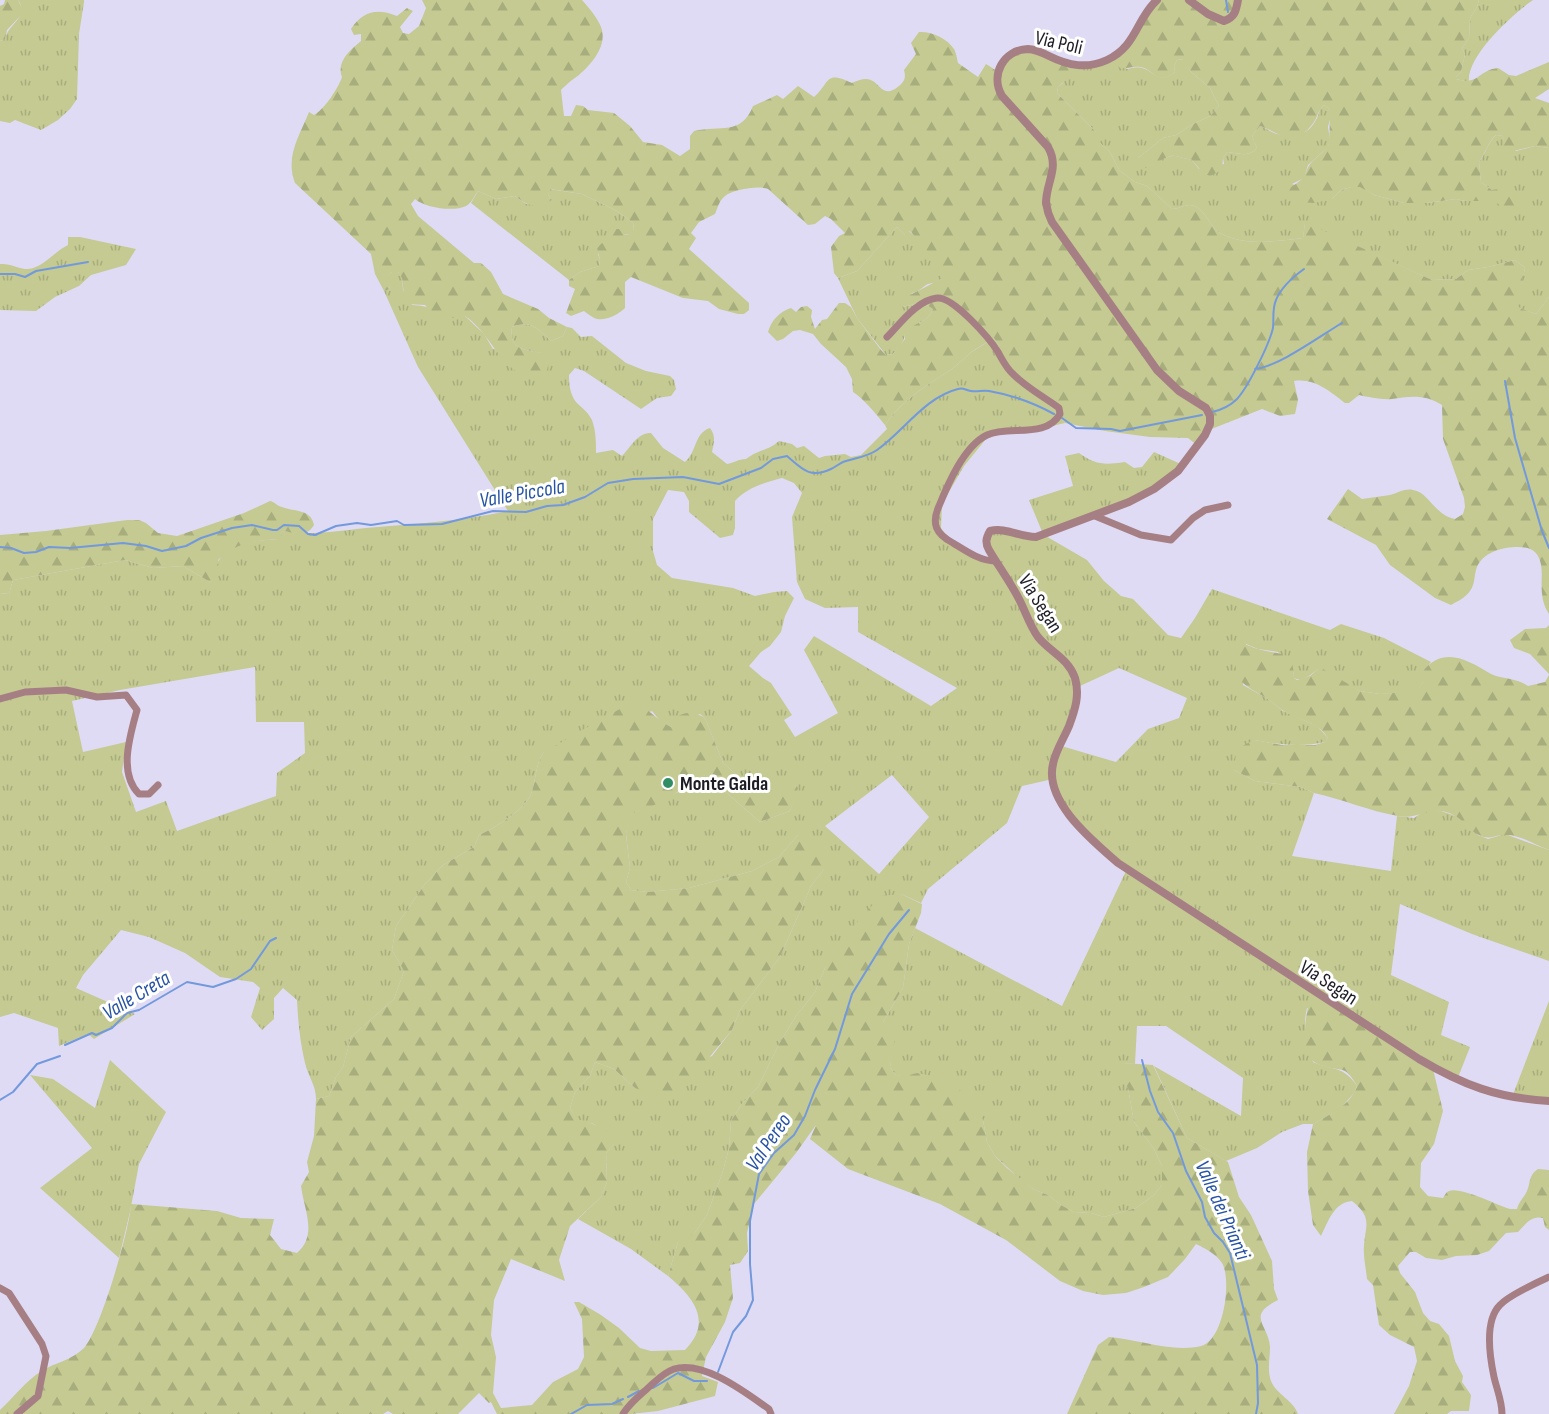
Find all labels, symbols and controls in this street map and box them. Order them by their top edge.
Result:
street label: Via Poli [1033,26,1085,60]
water label: Valle Piccola [478,474,567,513]
street label: Via Segan [1013,570,1067,637]
place label: Monte Galda [680,772,768,796]
marker: Monte Galda [661,776,675,790]
street label: Via Segan [1295,955,1362,1010]
water label: Valle Creta [98,965,175,1025]
water label: Val Pereo [740,1109,797,1176]
water label: Valle dei Prianti [1190,1157,1256,1265]

